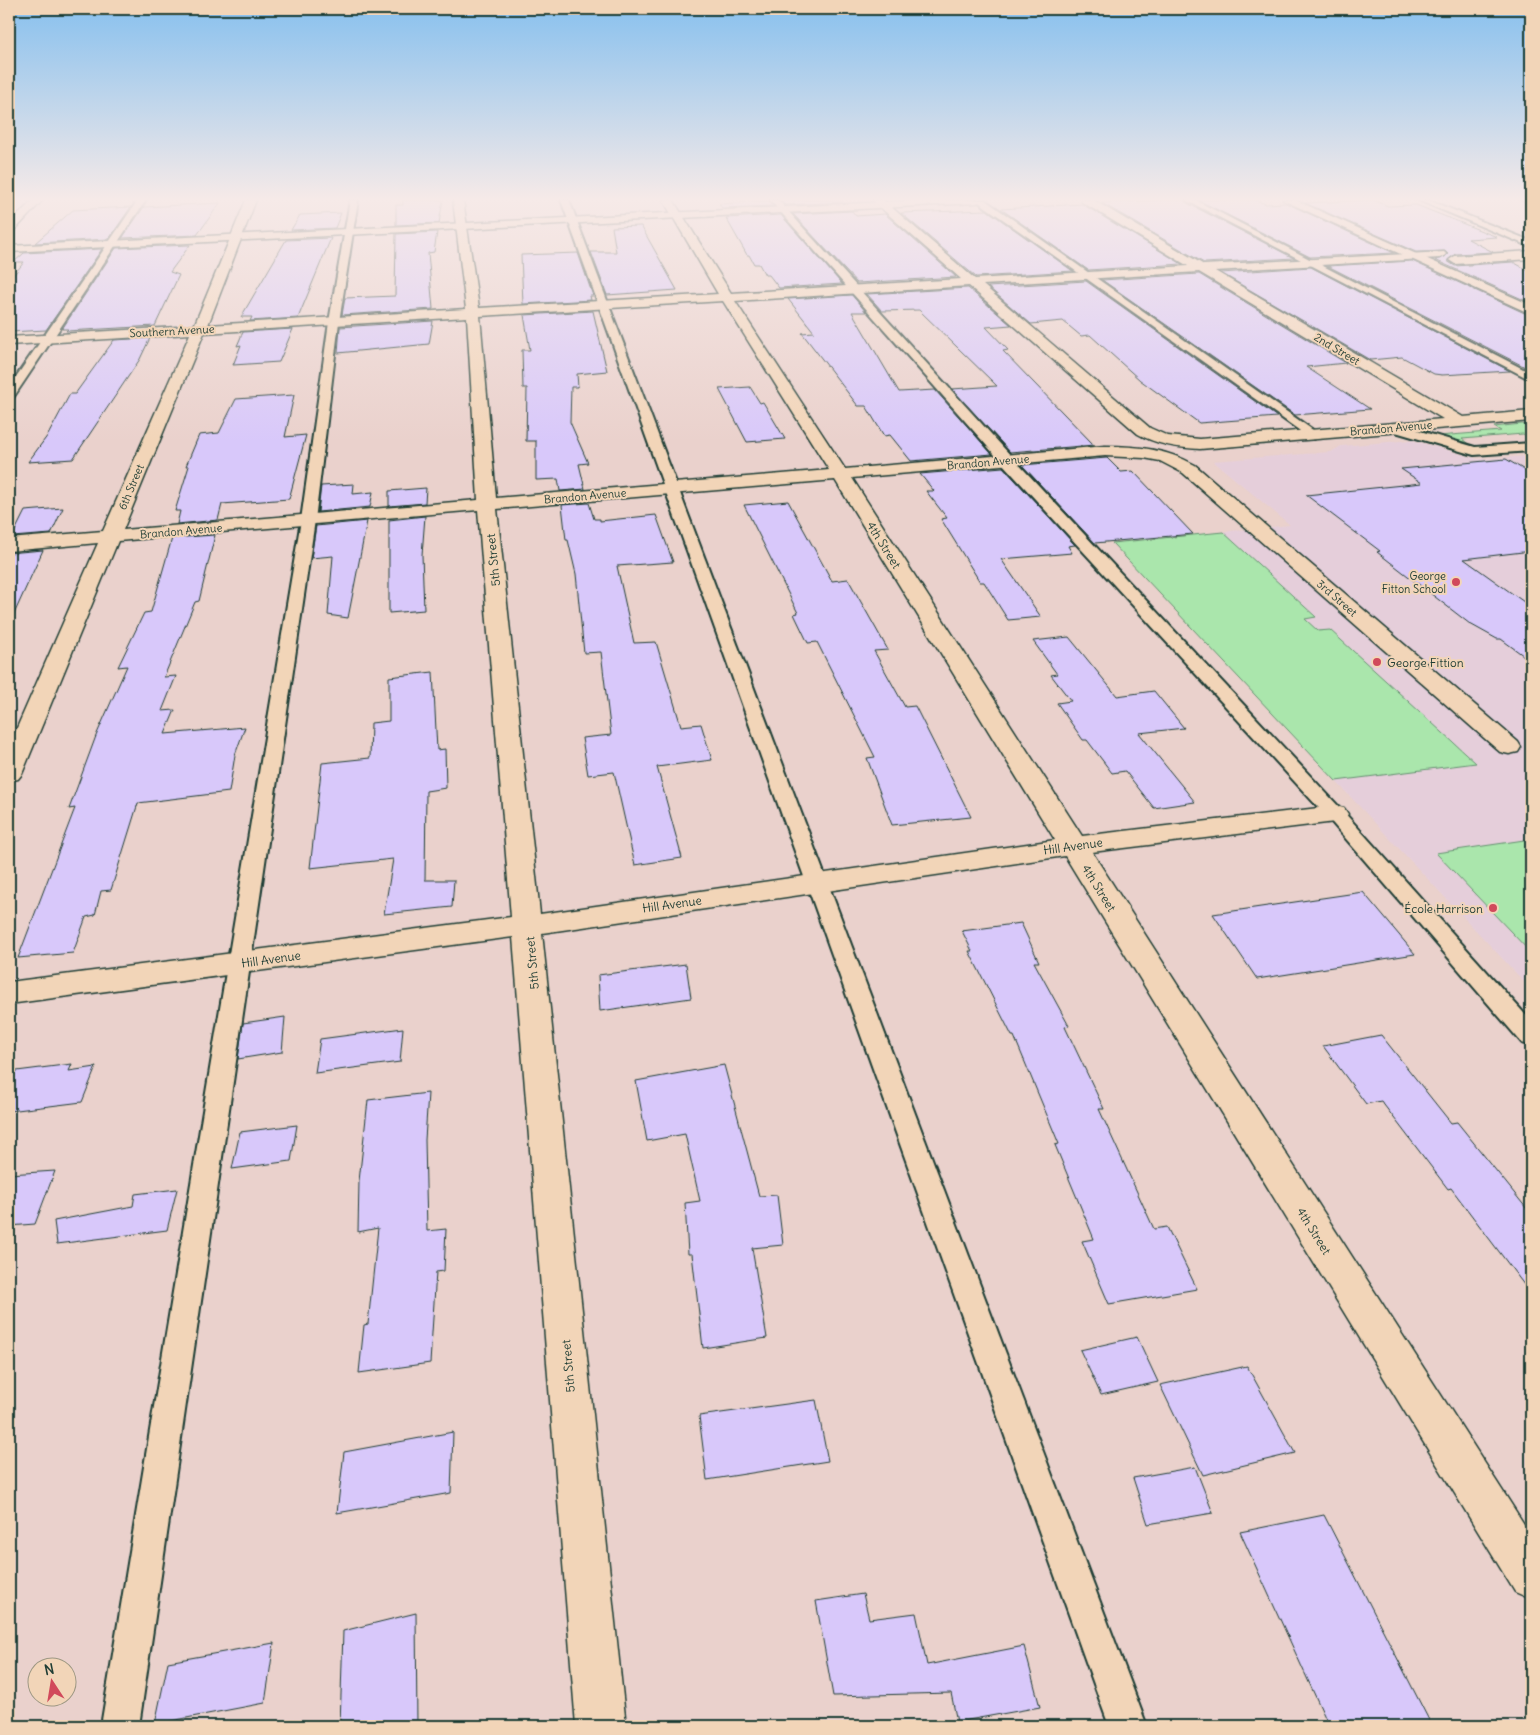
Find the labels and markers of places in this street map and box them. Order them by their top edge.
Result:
place label: George Fitton School [1382,569,1446,596]
marker: George Fitton School [1450,576,1462,588]
place label: George Fittion [1387,655,1464,670]
marker: George Fittion [1371,656,1383,668]
place label: École Harrison [1404,901,1483,916]
marker: École Harrison [1487,902,1499,914]

